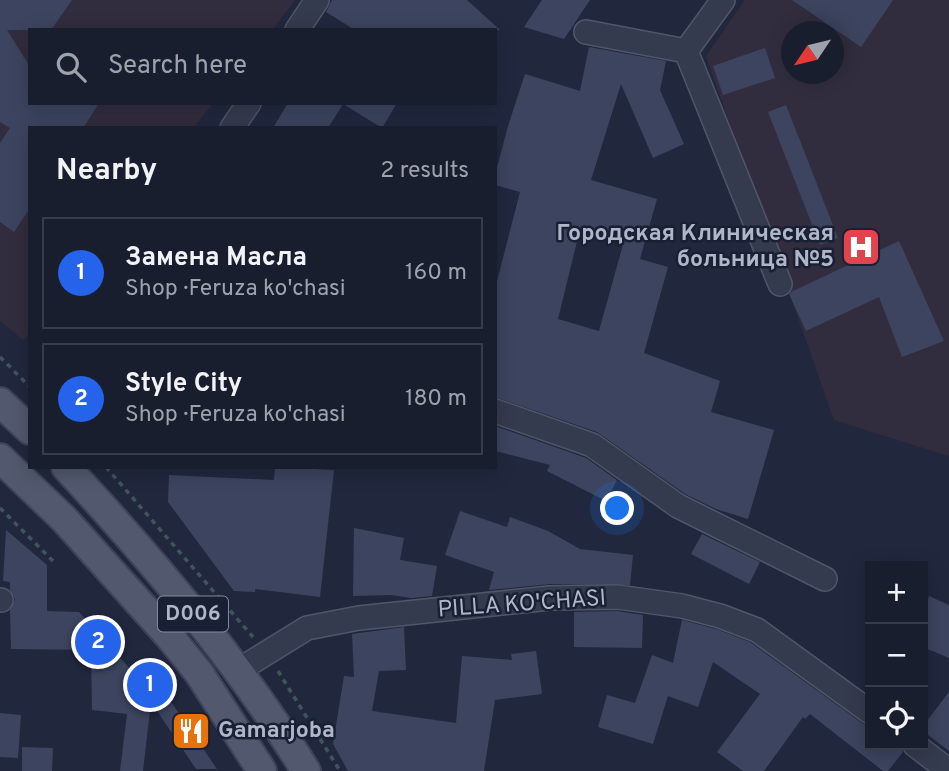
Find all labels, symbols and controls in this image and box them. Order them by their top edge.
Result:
north arrow [781,21,844,84]
search box [28,28,497,105]
icon: search [52,48,90,86]
text: Search here [108,50,247,83]
text: Nearby [56,153,157,190]
text: 2 results [380,157,469,186]
place label: Городская Клиническая больница №5 [556,220,834,275]
hospital icon: Городская Клиническая больница №5 [840,226,882,268]
text: Замена Масла [125,242,307,275]
text: 1 [76,259,86,288]
text: 160 m [405,259,467,288]
text: Shop · Feruza ko'chasi [125,275,346,304]
text: Style City [125,368,242,401]
text: 2 [74,385,88,414]
text: 180 m [405,385,467,414]
text: Shop · Feruza ko'chasi [125,401,346,430]
your location [600,491,634,525]
map controls [865,561,928,750]
button: + [865,561,928,624]
street label: PILLA KO'CHASI [437,585,607,625]
road number: D006 [158,596,228,632]
pin: 2 [75,616,121,668]
button: − [865,624,928,687]
pin: 1 [127,659,173,711]
button: locate [865,687,928,750]
restaurant icon: Gamarjoba [170,710,212,752]
place label: Gamarjoba [218,717,335,746]

